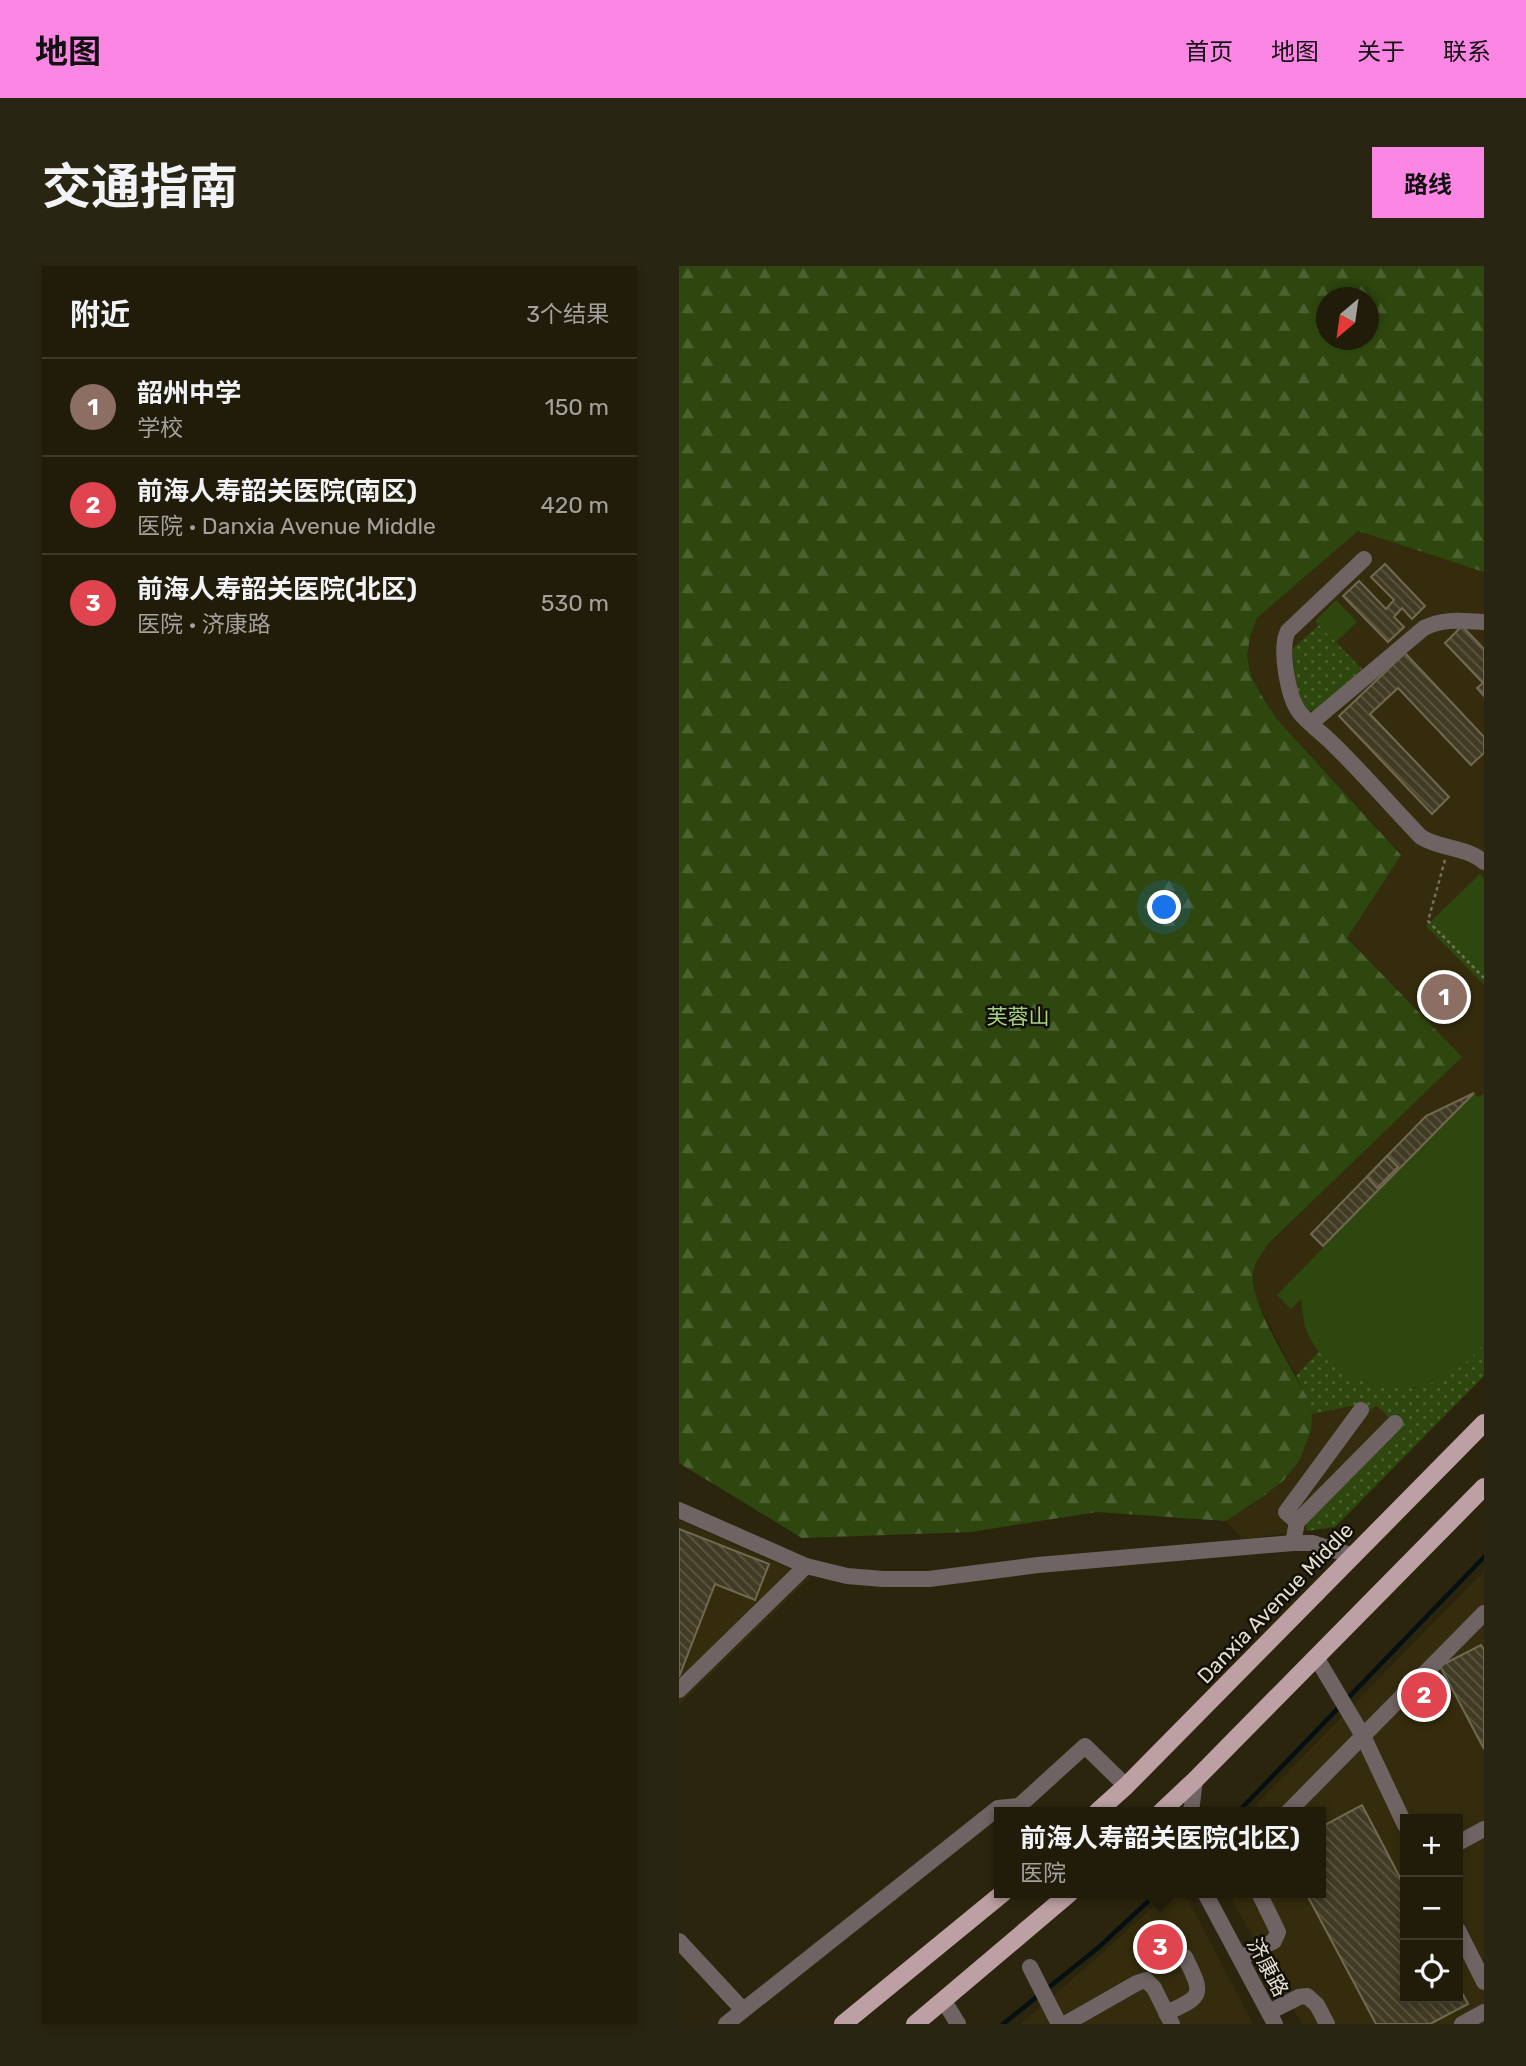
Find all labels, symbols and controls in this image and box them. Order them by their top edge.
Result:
text: 地图 [35,32,101,71]
text: 首页 [1185,38,1233,66]
text: 地图 [1271,38,1319,66]
text: 关于 [1357,38,1405,66]
text: 联系 [1443,38,1491,66]
button: 路线 [1372,147,1484,218]
text: 交通指南 [42,158,238,216]
north arrow [1316,287,1379,350]
text: 附近 [70,297,130,333]
text: 3个结果 [526,300,609,328]
text: 韶州中学 [137,378,241,409]
text: 1 [87,393,99,421]
text: 150 m [545,393,609,421]
text: 学校 [137,414,183,442]
text: 前海人寿韶关医院(南区) [137,476,417,507]
text: 2 [86,491,100,519]
text: 420 m [541,491,609,519]
text: 医院 · Danxia Avenue Middle [137,512,436,540]
text: 前海人寿韶关医院(北区) [137,574,417,605]
text: 3 [85,589,101,617]
text: 530 m [541,589,609,617]
text: 医院 · 济康路 [137,610,271,638]
your location [1147,890,1181,924]
pin: 1 [1421,971,1467,1023]
park label: 芙蓉山 [987,1004,1050,1029]
street label: Danxia Avenue Middle [1192,1517,1358,1689]
pin: 2 [1401,1669,1447,1721]
popup [994,1807,1326,1898]
map controls [1400,1814,1463,2003]
button: + [1400,1814,1463,1877]
text: 前海人寿韶关医院(北区) [1020,1823,1300,1854]
text: 医院 [1020,1859,1066,1887]
button: − [1400,1877,1463,1940]
pin: 3 [1137,1921,1183,1973]
street label: 济康路 [1242,1933,1294,2001]
button: locate [1400,1940,1463,2003]

